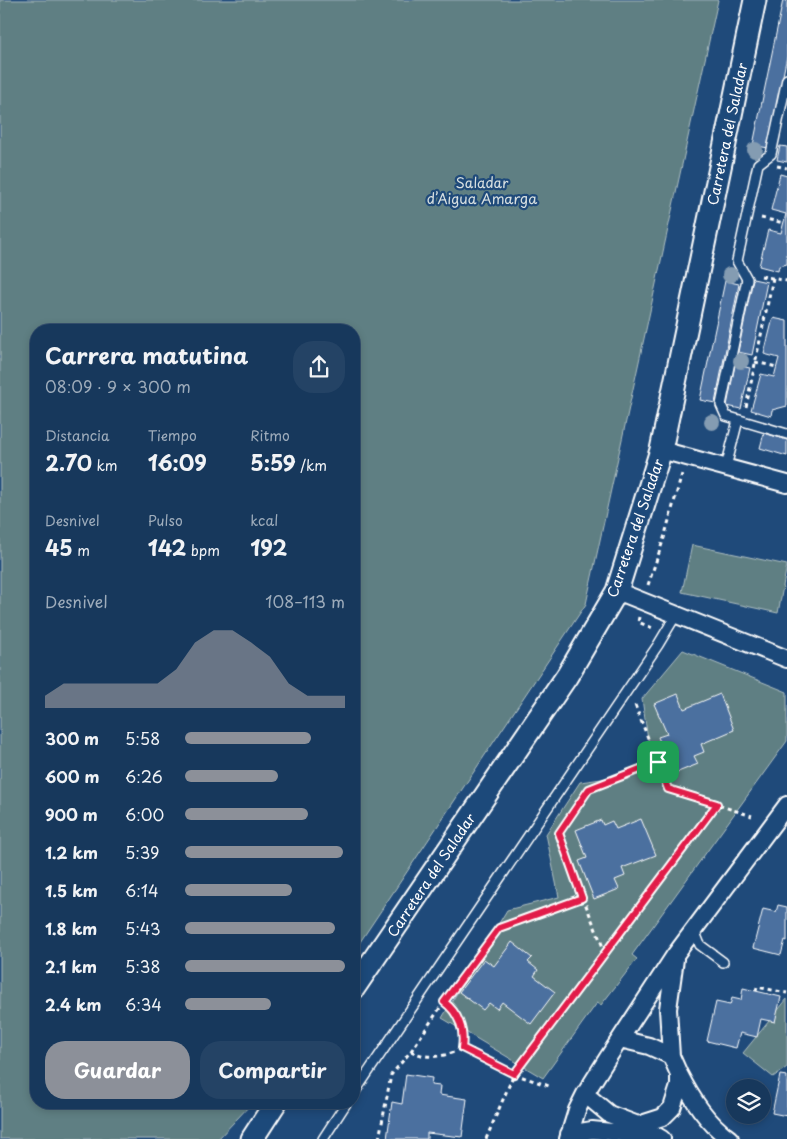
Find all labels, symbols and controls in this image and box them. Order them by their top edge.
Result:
street label: Carretera del Saladar [702,60,752,207]
park label: Saladar d’Aigua Amarga [427,172,537,209]
text: Carrera matutina [45,338,248,371]
button: share [293,341,345,393]
text: 08:09 · 9 × 300 m [45,374,191,398]
text: Distancia [45,425,110,446]
text: Tiempo [148,425,197,446]
text: Ritmo [250,425,290,446]
text: 2.70 [45,446,92,478]
text: 16:09 [148,446,207,478]
text: 5:59 [250,446,296,478]
text: km [92,455,118,476]
text: /km [296,455,327,476]
street label: Carretera del Saladar [601,455,669,600]
text: Desnivel [45,510,100,531]
text: Pulso [148,510,183,531]
text: kcal [250,510,278,531]
text: 45 [45,531,73,563]
text: 142 [148,531,186,563]
text: 192 [250,531,287,563]
text: m [73,540,90,561]
text: bpm [186,540,220,561]
text: Desnivel [45,589,107,613]
text: 108–113 m [265,589,345,613]
text: 300 m [45,726,99,750]
text: 5:58 [125,726,160,750]
pin [637,741,679,783]
icon: arrive [644,748,672,776]
text: 600 m [45,764,99,788]
text: 6:26 [125,764,163,788]
text: 900 m [45,802,98,826]
text: 6:00 [125,802,164,826]
street label: Carretera del Saladar [382,808,481,941]
text: 1.2 km [45,840,98,864]
text: 5:39 [125,840,159,864]
text: 1.5 km [45,878,98,902]
text: 6:14 [125,878,159,902]
text: 1.8 km [45,916,97,940]
text: 5:43 [125,916,161,940]
text: 2.1 km [45,954,97,978]
text: 5:38 [125,954,160,978]
text: 2.4 km [45,992,101,1016]
text: 6:34 [125,992,162,1016]
button: Guardar [45,1041,190,1099]
button: Compartir [200,1041,345,1099]
map controls [726,1079,771,1124]
button: layers [726,1079,771,1124]

